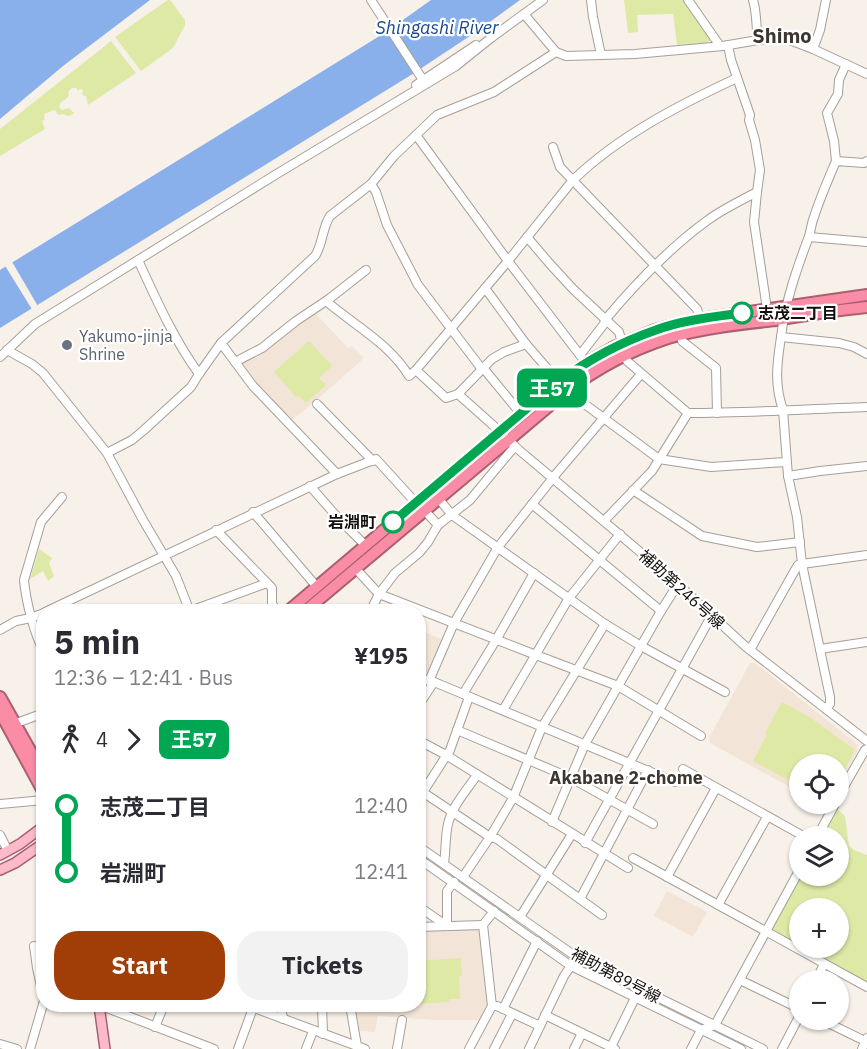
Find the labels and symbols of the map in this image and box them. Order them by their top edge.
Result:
water label: Shingashi River [375,16,499,39]
district label: Shimo [752,22,812,49]
marker: 志茂二丁目 [731,302,753,324]
place label: 志茂二丁目 [758,303,838,323]
place label: Yakumo-jinja Shrine [79,326,173,364]
marker: Yakumo-jinja Shrine [60,338,74,352]
line badge: 王57 [518,368,586,408]
marker: 岩淵町 [382,511,404,533]
place label: 岩淵町 [328,512,376,532]
street label: 補助第246号線 [635,545,729,633]
district label: Akabane 2-chome [549,766,703,789]
street label: 補助第89号線 [568,943,664,1007]

